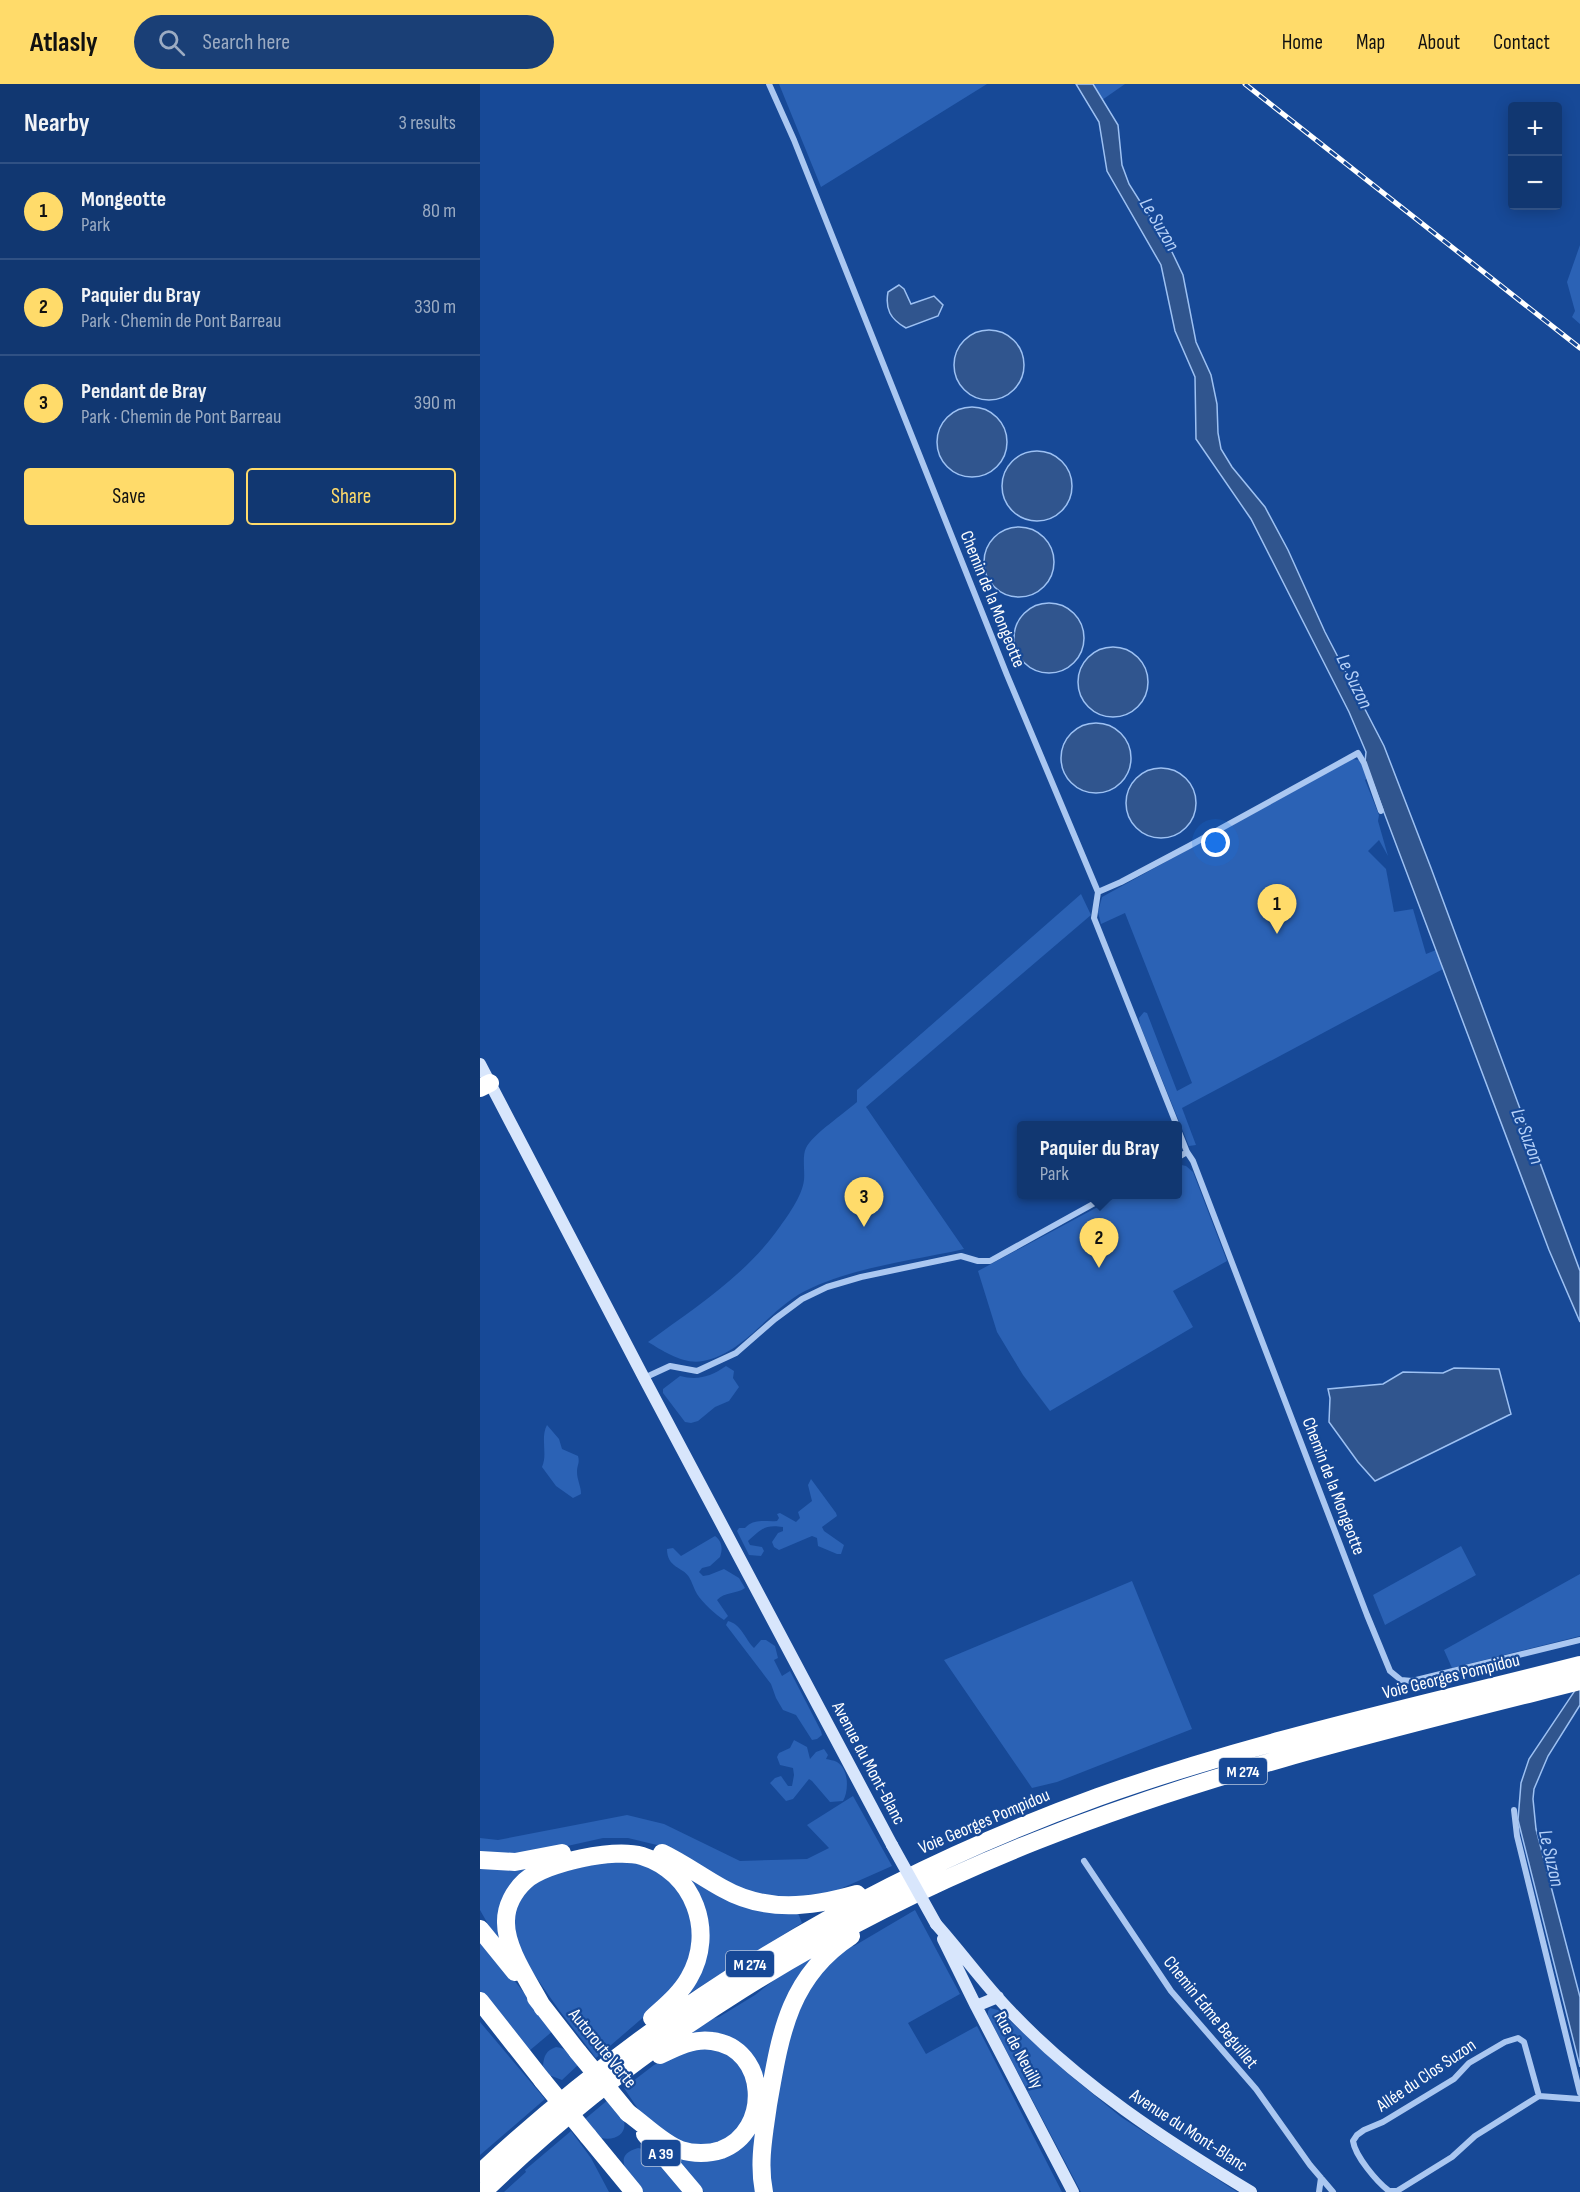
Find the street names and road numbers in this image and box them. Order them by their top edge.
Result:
street label: Chemin de la Mongeotte [956,528,1030,671]
street label: Chemin de la Mongeotte [1298,1414,1369,1558]
street label: Voie Georges Pompidou [1380,1649,1522,1704]
street label: Avenue du Mont-Blanc [827,1697,910,1828]
road number: M 274 [1219,1758,1267,1784]
street label: Voie Georges Pompidou [915,1784,1053,1859]
road number: M 274 [726,1951,774,1977]
street label: Chemin Edme Beguillet [1159,1952,1263,2073]
street label: Autoroute Verte [564,2004,641,2092]
street label: Rue de Neuilly [989,2008,1048,2092]
street label: Allée du Clos Suzon [1372,2034,1480,2117]
street label: Avenue du Mont-Blanc [1125,2084,1251,2176]
road number: A 39 [642,2140,681,2166]

